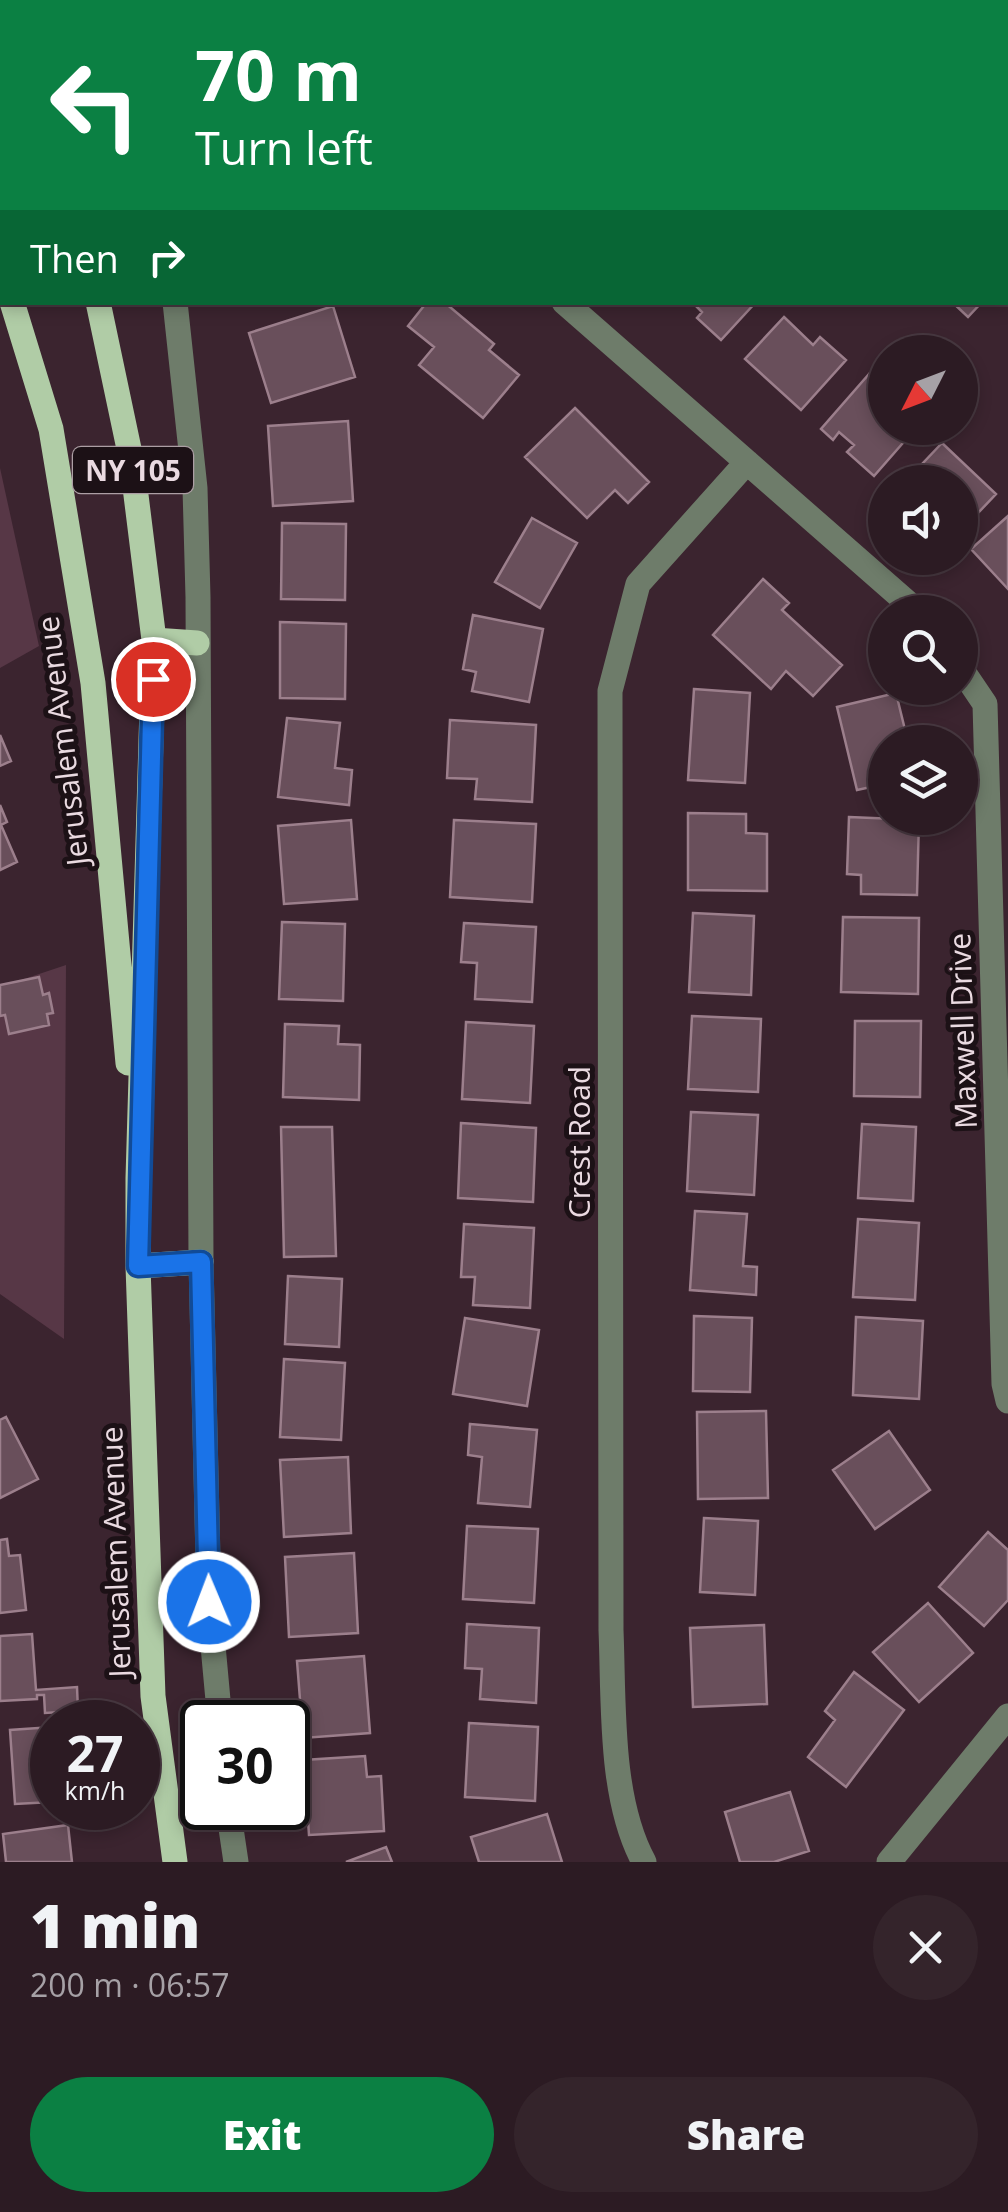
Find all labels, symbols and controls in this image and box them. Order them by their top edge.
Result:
text: 70 m [195,26,362,122]
icon: left [30,40,160,170]
text: Turn left [195,117,373,178]
icon: right [139,230,194,285]
text: Then [30,232,119,284]
north arrow [868,335,978,445]
map controls [868,335,978,835]
road number: NY 105 [73,447,193,493]
button: sound [868,465,978,575]
button: search [868,595,978,705]
street label: Jerusalem Avenue [26,614,98,871]
pin [111,637,196,722]
icon: arrive [126,652,181,707]
button: layers [868,725,978,835]
street label: Maxwell Drive [938,932,986,1130]
street label: Crest Road [558,1066,599,1218]
street label: Jerusalem Avenue [90,1426,140,1681]
position arrow [157,1550,261,1654]
speed limit sign: 30 [180,1700,310,1830]
text: 27 [66,1719,124,1787]
text: km/h [65,1773,125,1807]
text: 1 min [30,1884,200,1966]
button: close [873,1895,978,2000]
text: 200 m · 06:57 [30,1963,229,2006]
button: Exit [30,2077,494,2192]
button: Share [514,2077,978,2192]

